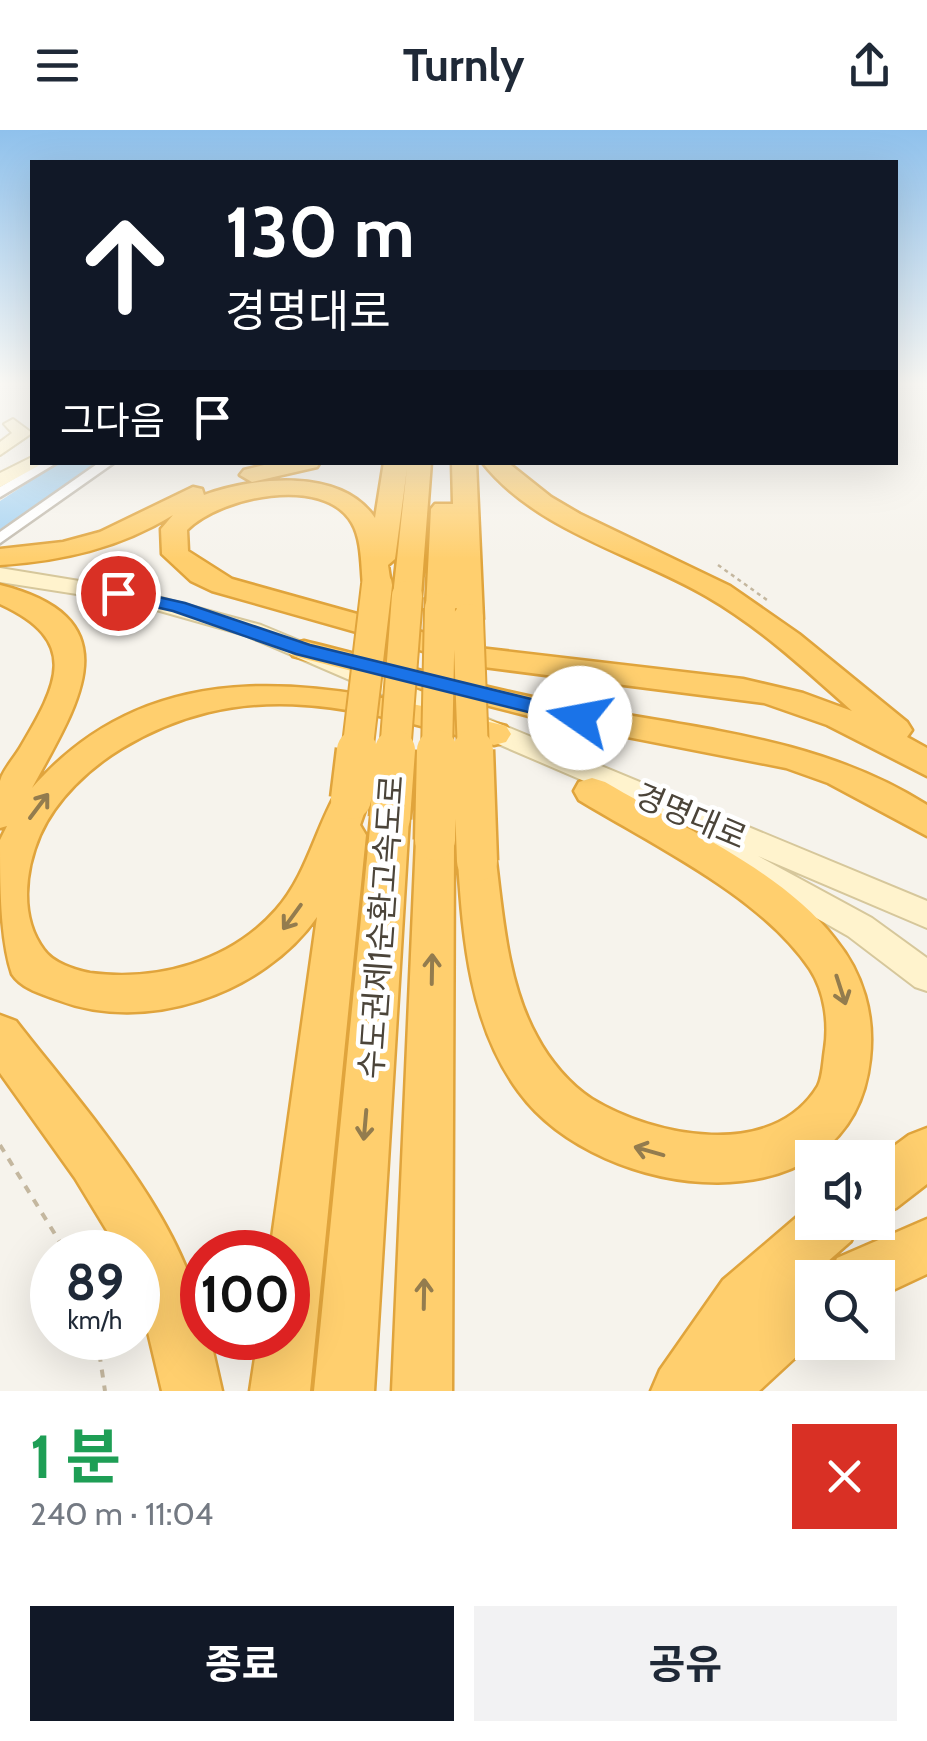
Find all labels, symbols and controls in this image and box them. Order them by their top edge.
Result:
icon: menu [30,38,85,93]
text: Turnly [403,38,524,92]
icon: share [842,38,897,93]
text: 130 m [225,189,415,275]
icon: ahead [60,200,190,330]
text: 경명대로 [225,284,391,338]
icon: arrive [185,390,240,445]
text: 그다음 [60,397,165,444]
pin [76,551,161,636]
icon: arrive [91,566,146,621]
position arrow [528,666,632,770]
street label: 수도권제1순환고속도로 [351,774,411,1080]
street label: 경명대로 [629,775,753,857]
one-way arrow [28,793,49,820]
one-way arrow [282,903,303,930]
one-way arrow [422,953,441,985]
one-way arrow [833,974,851,1005]
one-way arrow [356,1108,375,1140]
map controls [795,1140,895,1360]
button: sound [795,1140,895,1240]
one-way arrow [634,1141,666,1159]
speed limit sign: 100 [180,1230,310,1360]
text: 89 [66,1252,124,1313]
button: search [795,1260,895,1360]
one-way arrow [414,1278,434,1310]
text: km/h [68,1305,122,1335]
text: 1 분 [30,1420,121,1493]
button: close [792,1424,897,1529]
text: 240 m · 11:04 [30,1494,213,1533]
button: 종료 [30,1606,454,1721]
button: 공유 [474,1606,897,1721]

